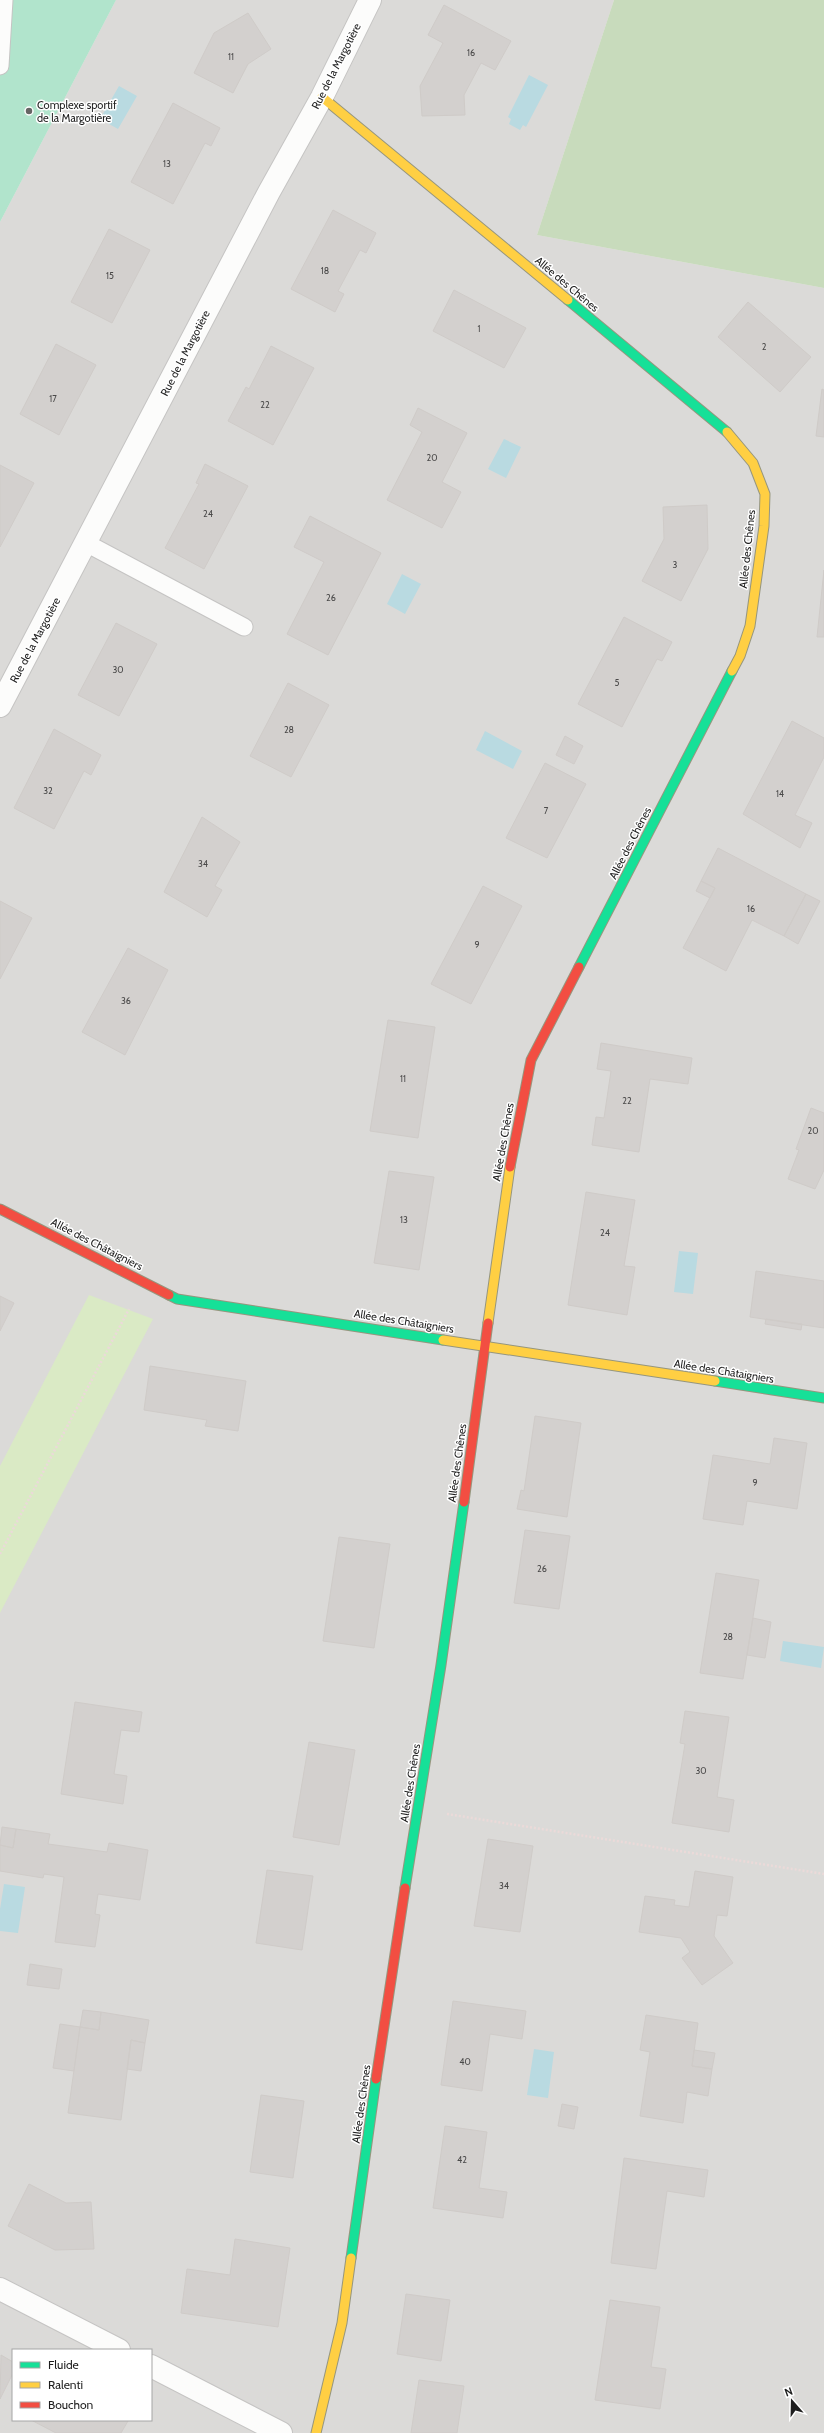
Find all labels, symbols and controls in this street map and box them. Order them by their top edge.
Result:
street label: Rue de la Margotière [308,20,364,111]
house number: 16 [467,47,475,58]
house number: 11 [228,51,234,62]
place label: Complexe sportif de la Margotière [37,98,117,125]
marker: Complexe sportif de la Margotière [24,106,34,116]
house number: 13 [163,158,171,169]
street label: Allée des Chênes [532,253,602,315]
house number: 18 [321,265,329,276]
house number: 15 [106,270,114,281]
street label: Rue de la Margotière [157,307,213,398]
house number: 1 [478,323,481,334]
house number: 2 [762,341,767,352]
house number: 17 [49,393,57,404]
house number: 22 [260,399,270,410]
house number: 20 [427,452,438,463]
house number: 24 [203,508,213,519]
street label: Allée des Chênes [736,509,758,589]
house number: 3 [673,559,678,570]
house number: 26 [326,592,336,603]
street label: Rue de la Margotière [7,595,64,685]
house number: 30 [112,664,124,675]
house number: 5 [615,677,620,688]
house number: 28 [284,724,294,735]
house number: 32 [43,785,53,796]
house number: 14 [776,788,784,799]
street label: Allée des Chênes [606,804,654,881]
house number: 7 [544,805,549,816]
house number: 34 [198,858,208,869]
house number: 16 [747,903,755,914]
house number: 9 [474,939,480,950]
house number: 36 [121,995,131,1006]
house number: 11 [400,1073,406,1084]
house number: 22 [622,1095,632,1106]
street label: Allée des Chênes [489,1101,517,1182]
house number: 20 [808,1125,819,1136]
house number: 13 [400,1214,408,1225]
street label: Allée des Châtaigniers [49,1215,146,1273]
house number: 24 [600,1227,610,1238]
street label: Allée des Châtaigniers [353,1306,456,1336]
street label: Allée des Châtaigniers [673,1356,776,1386]
street label: Allée des Chênes [445,1422,469,1503]
house number: 9 [752,1477,758,1488]
house number: 26 [537,1563,547,1574]
house number: 28 [723,1631,733,1642]
street label: Allée des Chênes [397,1742,423,1823]
house number: 30 [695,1765,707,1776]
house number: 34 [499,1880,509,1891]
house number: 40 [459,2056,471,2067]
street label: Allée des Chênes [349,2063,373,2144]
house number: 42 [457,2154,467,2165]
legend [12,2349,152,2421]
text: Fluide [48,2357,79,2372]
text: Ralenti [48,2377,83,2392]
north arrow [772,2381,812,2421]
text: N [783,2384,795,2400]
text: Bouchon [48,2397,94,2412]

